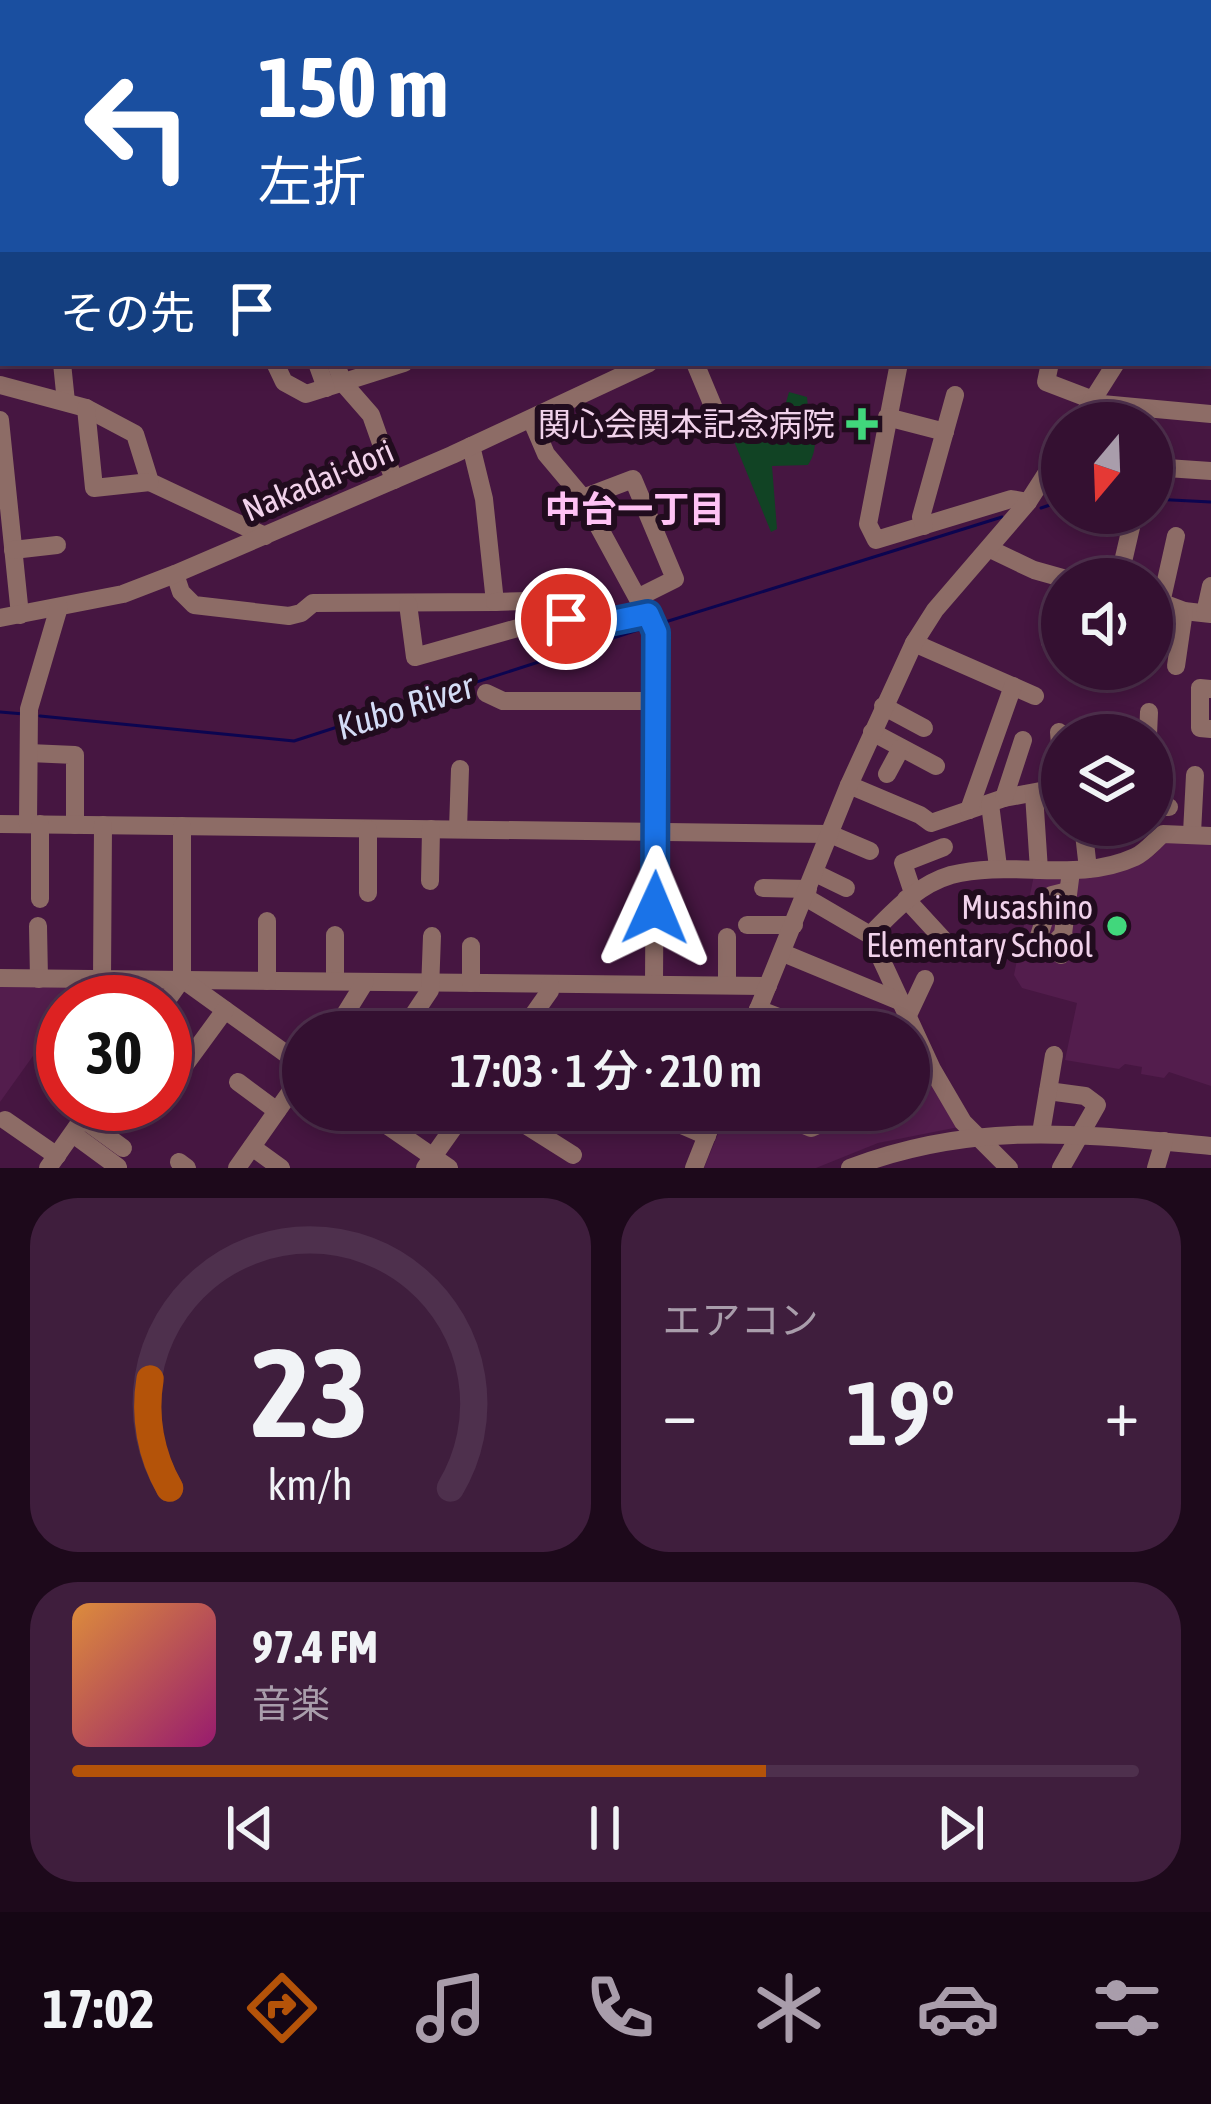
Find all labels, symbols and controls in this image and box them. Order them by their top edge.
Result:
text: 150 m [258,39,448,135]
icon: left [60,48,216,204]
text: 左折 [258,151,366,212]
icon: arrive [219,276,285,342]
text: その先 [60,287,195,339]
north arrow [1041,402,1173,534]
map controls [1041,402,1173,846]
place label: 関心会関本記念病院 [538,405,835,443]
marker: 関心会関本記念病院 [846,408,878,440]
street label: Nakadai-dori [237,431,399,529]
district label: 中台一丁目 [545,488,725,530]
button: sound [1041,558,1173,690]
pin [515,568,617,670]
icon: arrive [533,586,599,652]
water label: Kubo River [331,664,480,748]
button: layers [1041,714,1173,846]
position arrow [592,845,718,971]
place label: Musashino Elementary School [866,888,1093,964]
marker: Musashino Elementary School [1104,913,1130,939]
speed limit sign: 30 [36,975,192,1131]
text: 17:03 · 1 分 · 210 m [450,1045,762,1097]
text: エアコン [663,1298,819,1342]
text: 23 [252,1320,369,1463]
text: 19° [846,1361,955,1464]
text: − [663,1374,697,1450]
text: + [1105,1374,1139,1450]
text: km/h [268,1460,353,1509]
text: 97.4 FM [252,1621,378,1673]
text: 音楽 [252,1682,330,1726]
icon: previous [217,1795,283,1861]
icon: pause [572,1795,638,1861]
icon: next [928,1795,994,1861]
icon: directions [240,1966,324,2050]
icon: music [409,1966,493,2050]
icon: phone [578,1966,662,2050]
icon: climate [747,1966,831,2050]
icon: car [916,1966,1000,2050]
icon: filters [1085,1966,1169,2050]
text: 17:02 [42,1978,155,2039]

